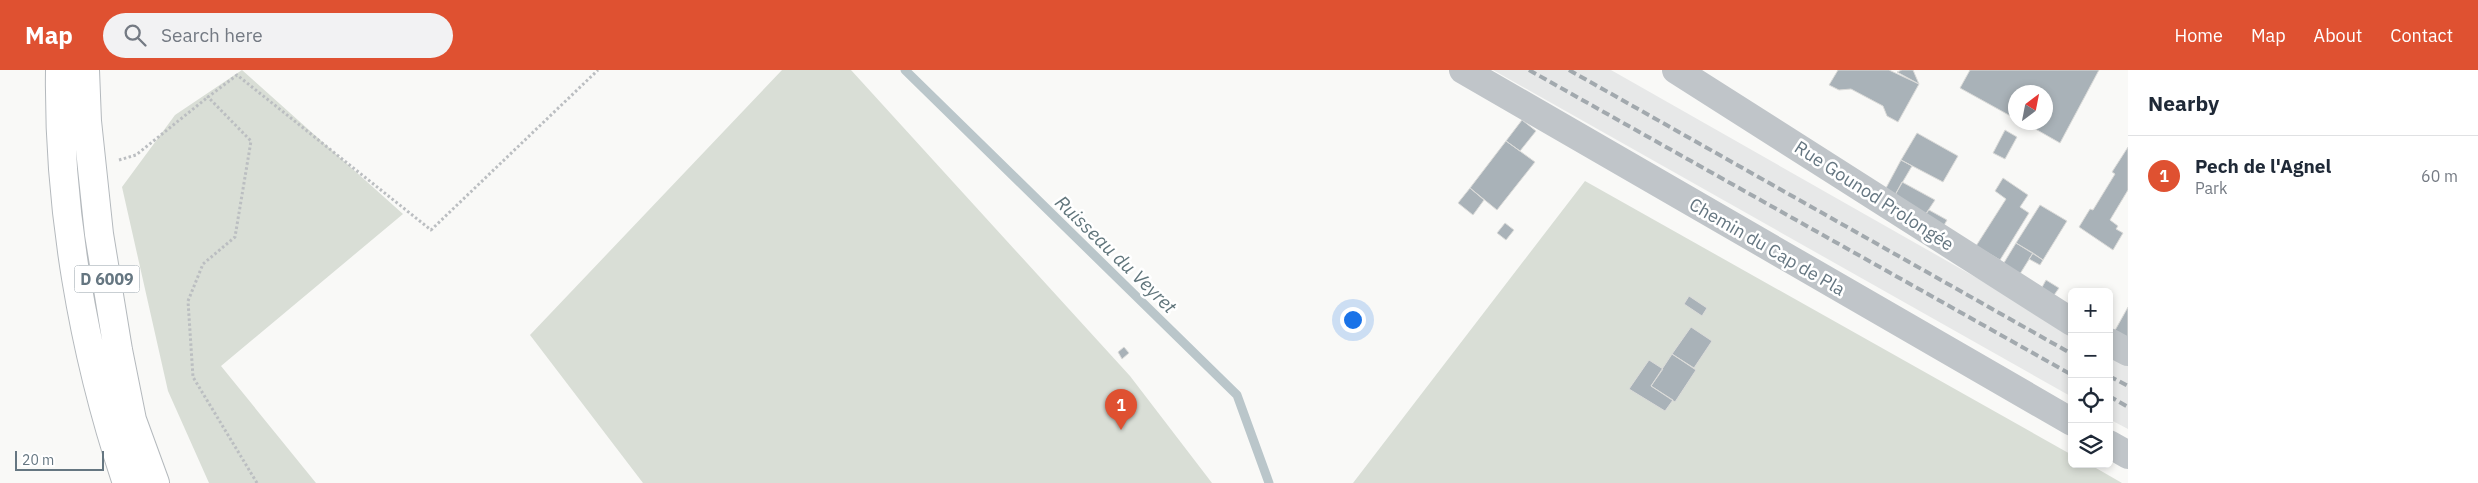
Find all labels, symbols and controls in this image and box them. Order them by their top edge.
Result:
search box [103,13,453,58]
text: Map [25,19,73,51]
icon: search [121,21,149,49]
text: Search here [161,23,263,47]
text: Home [2175,24,2223,47]
text: Map [2251,24,2286,47]
text: About [2314,24,2362,47]
text: Contact [2390,24,2453,47]
north arrow [2008,85,2053,130]
text: Nearby [2148,89,2219,117]
street label: Rue Gounod Prolongée [1790,135,1958,256]
text: Pech de l'Agnel [2195,154,2331,178]
text: 1 [2159,166,2169,186]
text: 60 m [2421,166,2458,186]
text: Park [2195,178,2227,198]
water label: Ruisseau du Veyret [1050,190,1182,319]
street label: Chemin du Cap de Pla [1685,193,1850,301]
road number: D 6009 [74,265,140,292]
map controls [2068,288,2113,468]
button: + [2068,288,2113,333]
your location [1340,307,1366,333]
button: − [2068,333,2113,378]
button: locate [2068,378,2113,423]
pin: 1 [1105,389,1137,430]
button: layers [2068,423,2113,468]
scale bar [15,448,104,471]
text: 20 m [22,451,54,469]

